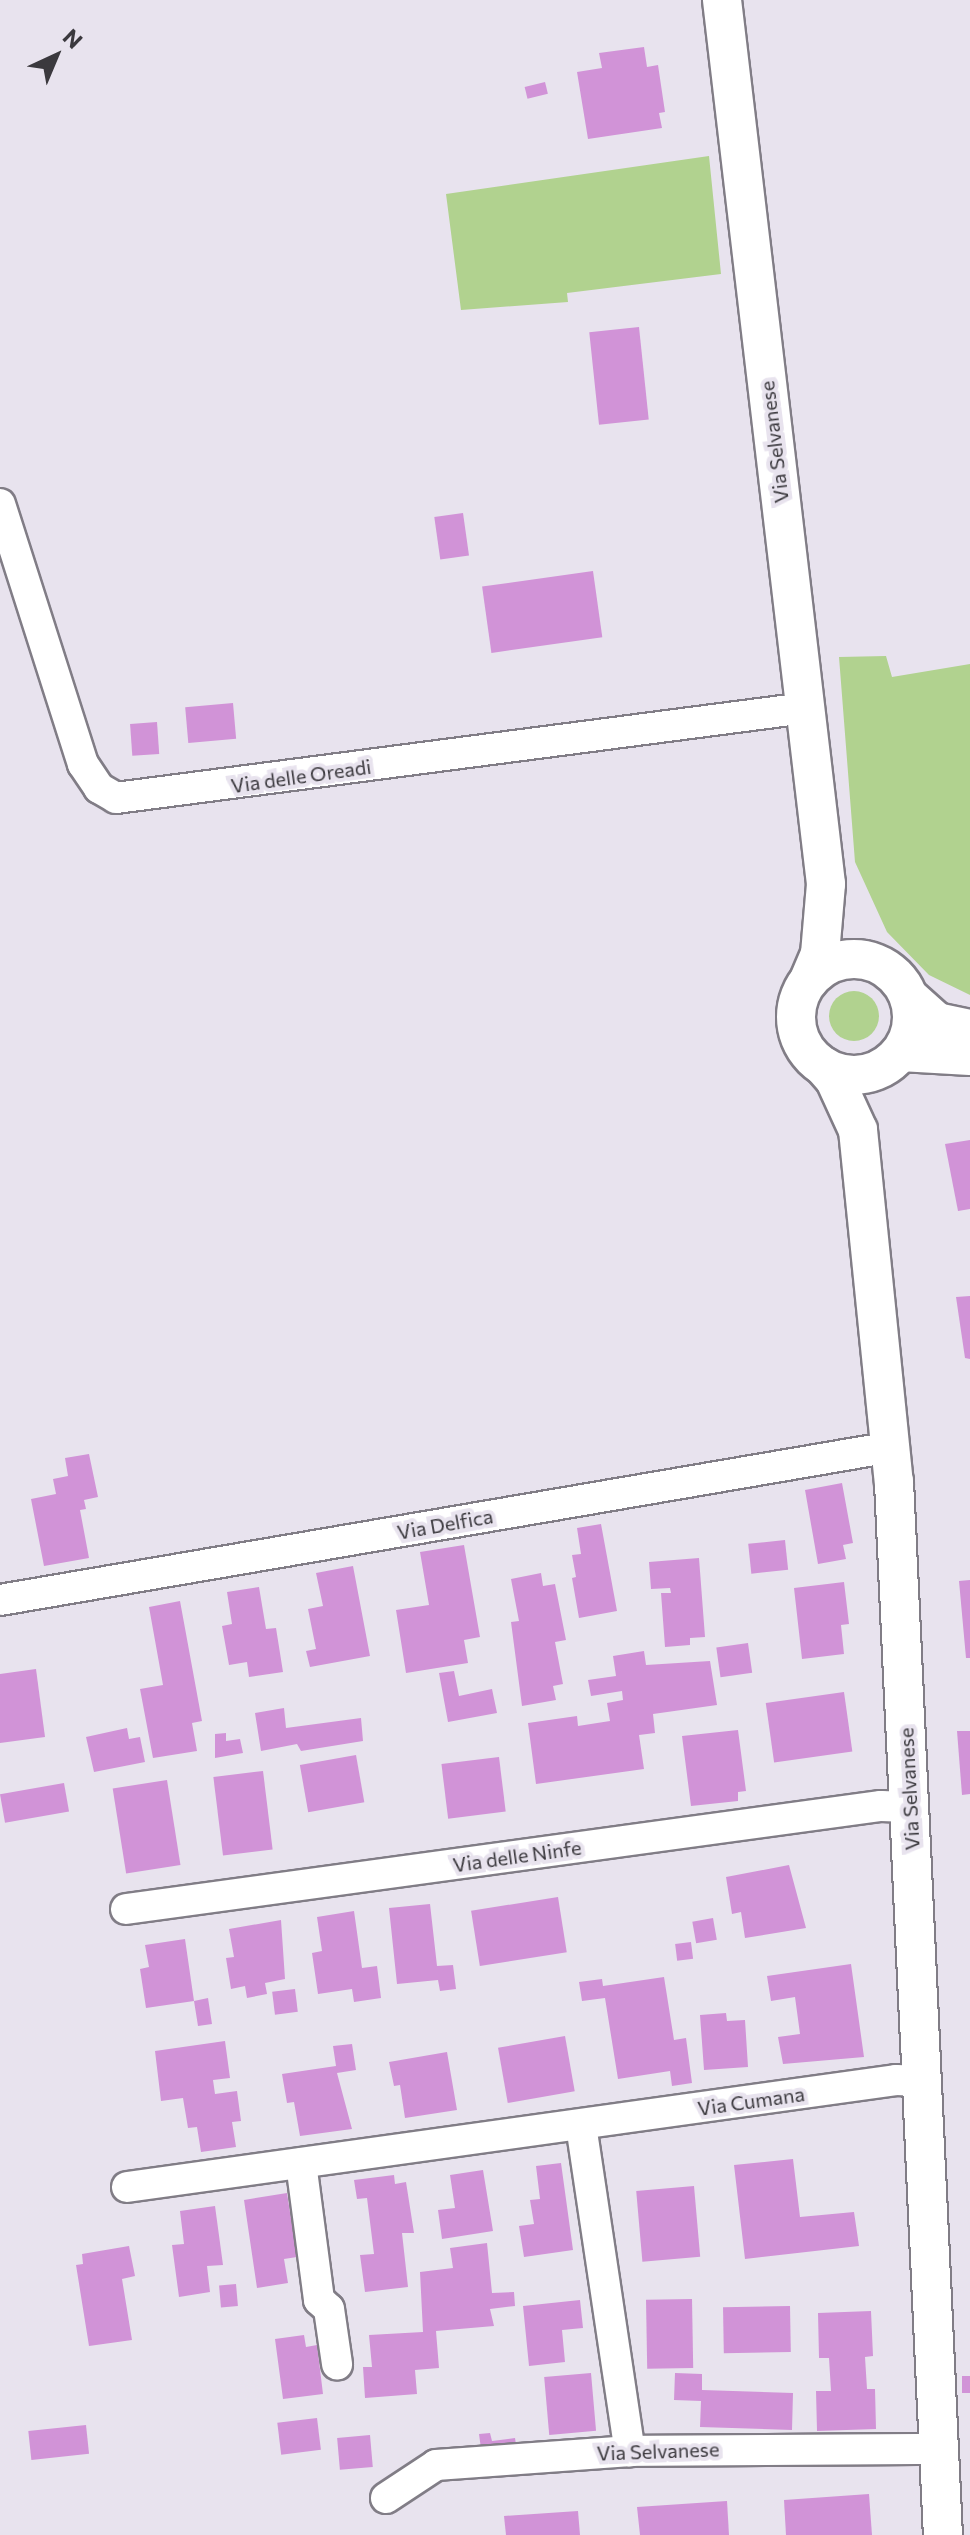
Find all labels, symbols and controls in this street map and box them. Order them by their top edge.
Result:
north arrow [16,16,96,96]
text: N [58,23,88,54]
street label: Via Selvanese [755,380,793,504]
street label: Via delle Oreadi [229,754,373,798]
street label: Via Delfica [395,1504,495,1544]
street label: Via Selvanese [894,1727,924,1851]
street label: Via delle Ninfe [451,1835,583,1877]
street label: Via Cumana [696,2082,806,2120]
street label: Via Selvanese [596,2437,720,2465]

